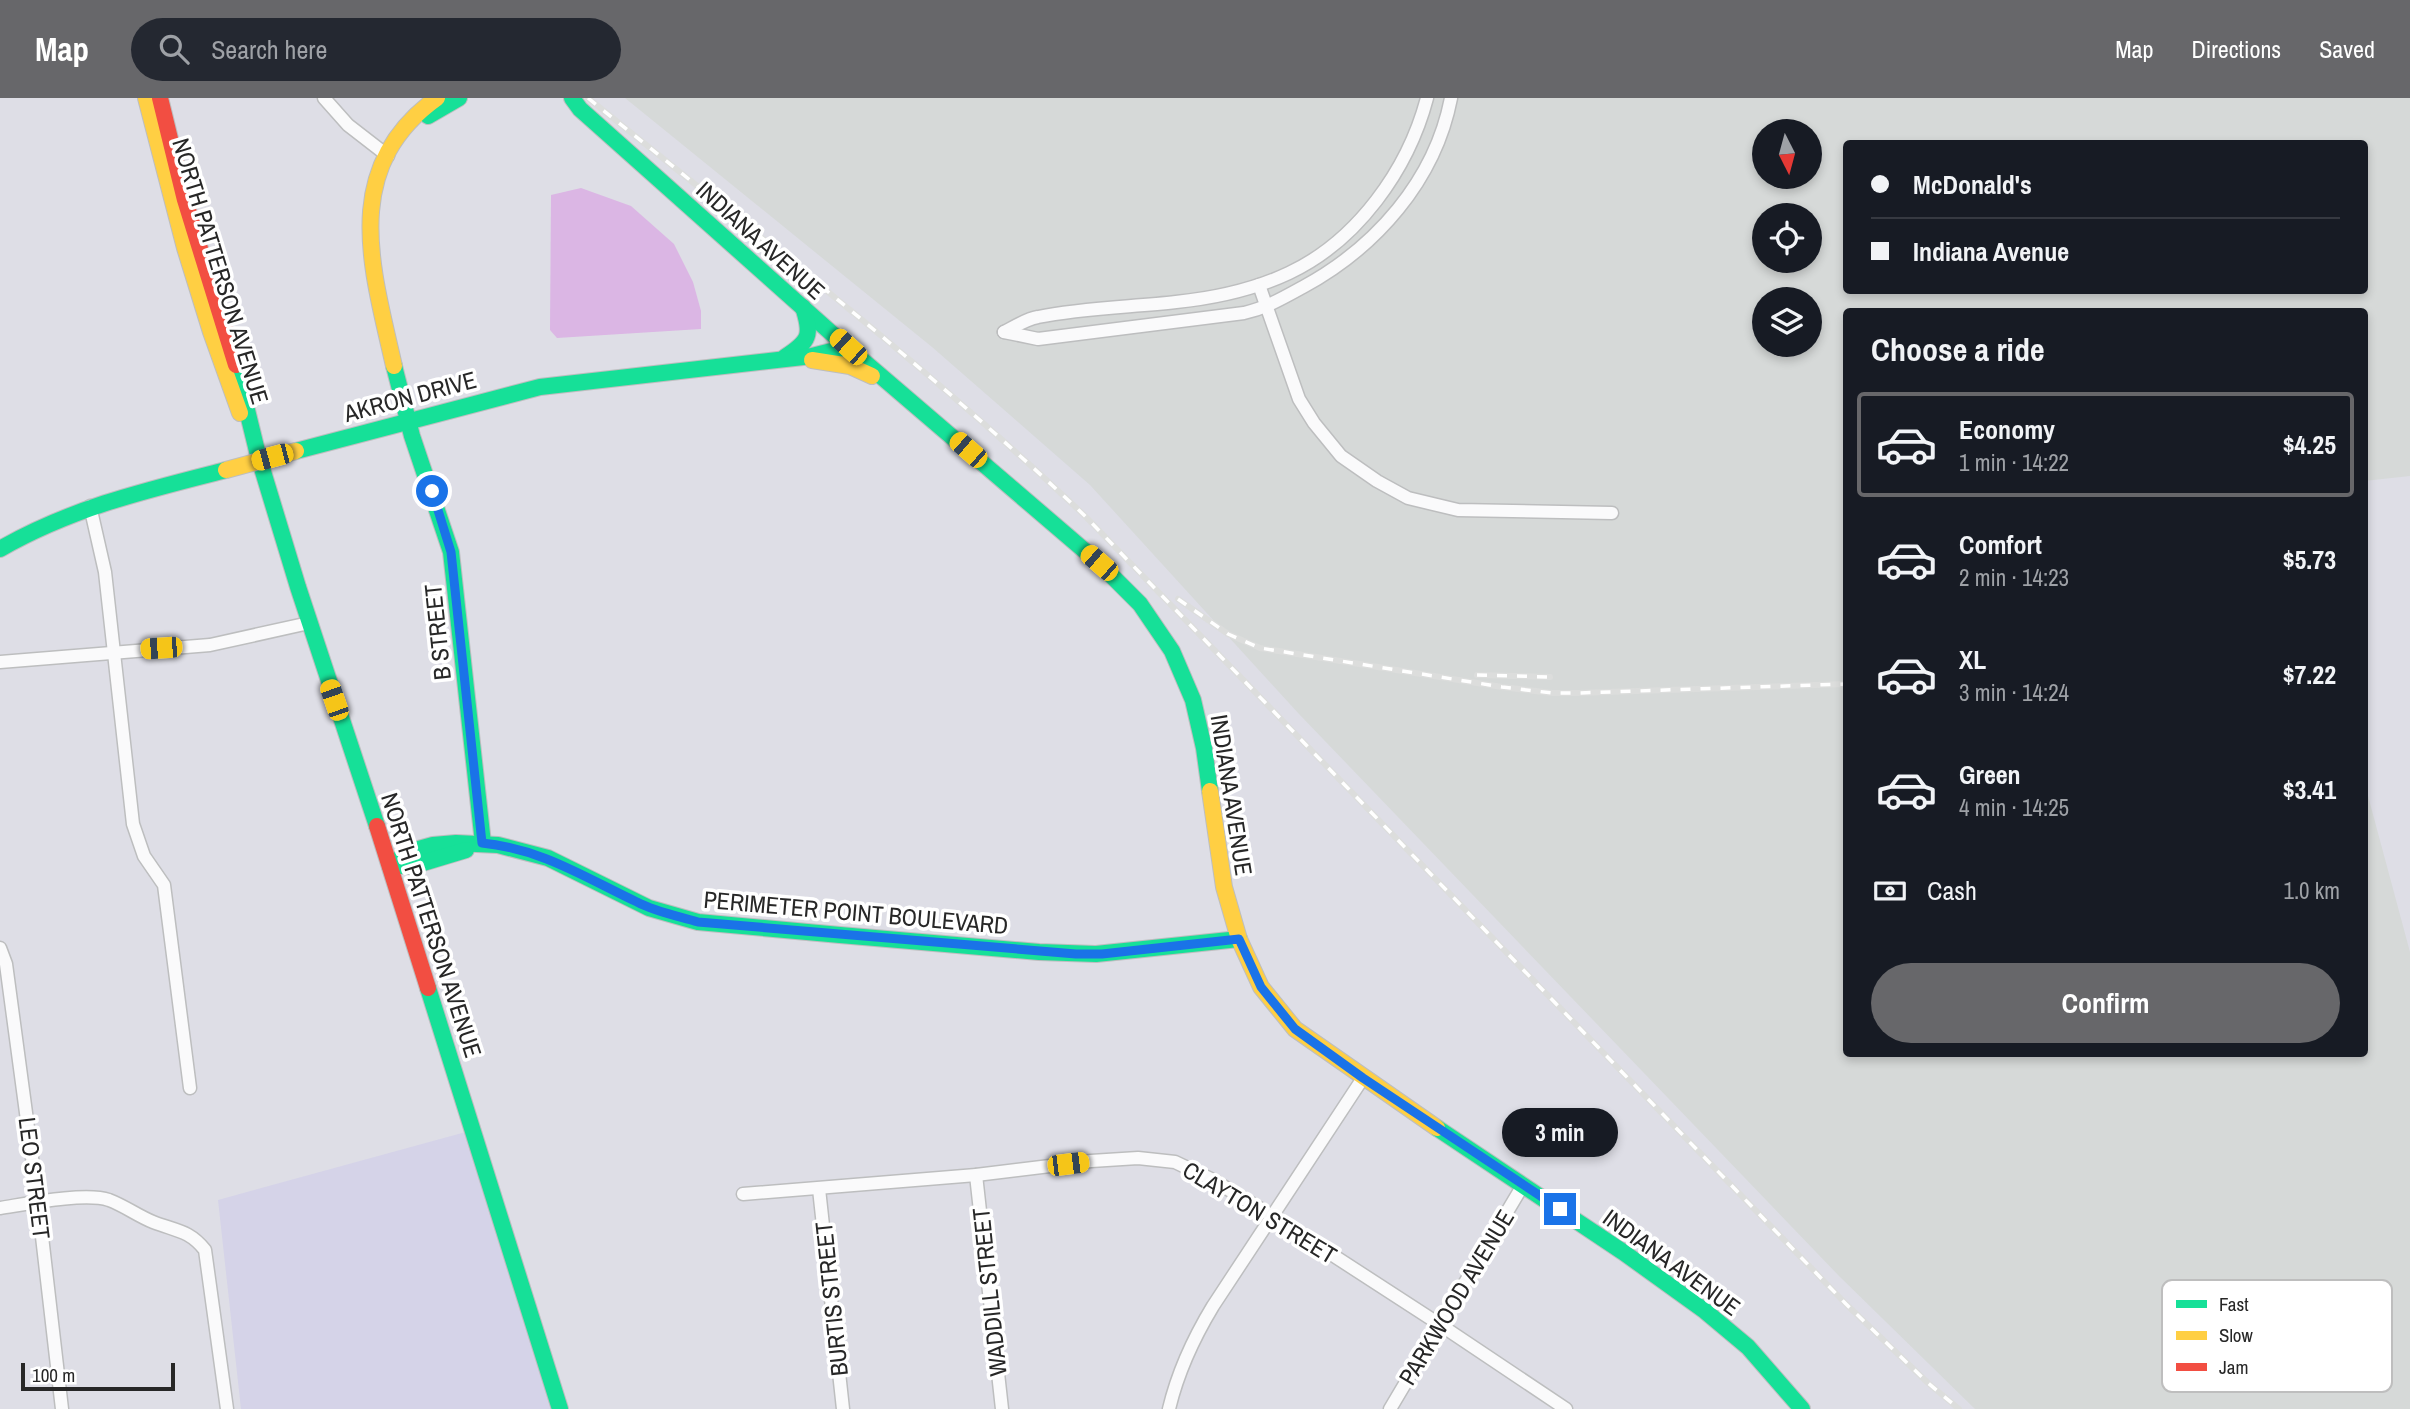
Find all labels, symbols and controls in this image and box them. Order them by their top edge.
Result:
search box [131,18,621,81]
text: Map [35,27,89,71]
icon: search [155,30,193,68]
text: Search here [211,32,327,67]
text: Map [2115,33,2153,65]
text: Directions [2191,33,2281,65]
text: Saved [2319,33,2375,65]
north arrow [1752,119,1822,189]
map controls [1752,119,1822,357]
street label: NORTH PATTERSON AVENUE [165,134,277,408]
text: McDonald's [1913,167,2032,202]
street label: INDIANA AVENUE [690,174,832,306]
button: locate [1752,203,1822,273]
text: Indiana Avenue [1913,234,2069,269]
button: layers [1752,287,1822,357]
car [826,325,871,369]
text: Choose a ride [1871,328,2045,371]
street label: AKRON DRIVE [339,363,480,429]
text: Economy [1959,412,2055,447]
icon: car [1875,413,1938,476]
text: $4.25 [2283,427,2336,462]
car [946,428,991,472]
car [249,441,296,473]
text: 1 min · 14:22 [1959,447,2069,478]
route start [416,475,448,507]
text: Comfort [1959,527,2042,562]
icon: car [1875,528,1938,591]
car [1077,541,1122,585]
text: $5.73 [2283,542,2336,577]
text: 2 min · 14:23 [1959,562,2069,593]
street label: B STREET [416,582,458,682]
car [140,636,183,660]
text: XL [1959,642,1986,677]
icon: car [1875,643,1938,706]
text: $7.22 [2283,657,2336,692]
car [318,677,351,723]
text: 3 min · 14:24 [1959,677,2069,708]
street label: INDIANA AVENUE [1203,712,1261,878]
text: Green [1959,757,2021,792]
icon: car [1875,758,1938,821]
text: $3.41 [2283,772,2336,807]
street label: NORTH PATTERSON AVENUE [374,789,490,1061]
text: 4 min · 14:25 [1959,792,2069,823]
icon: cash [1871,872,1909,910]
text: Cash [1927,873,1977,908]
text: 1.0 km [2283,875,2340,906]
street label: PERIMETER POINT BOULEVARD [702,883,1010,941]
button: Confirm [1871,963,2340,1043]
callout: 3 min [1502,1108,1618,1156]
street label: LEO STREET [12,1115,58,1241]
text: 3 min [1535,1117,1585,1148]
car [1046,1151,1091,1177]
street label: CLAYTON STREET [1177,1153,1343,1271]
route end [1544,1193,1576,1225]
street label: INDIANA AVENUE [1597,1201,1747,1323]
street label: PARKWOOD AVENUE [1391,1203,1521,1391]
street label: WADDILL STREET [964,1206,1014,1378]
street label: BURTIS STREET [807,1220,855,1378]
legend [2162,1280,2392,1392]
text: Fast [2219,1291,2249,1317]
text: Slow [2219,1322,2254,1348]
text: Jam [2219,1354,2248,1380]
scale bar [21,1360,175,1392]
text: 100 m [32,1362,75,1388]

